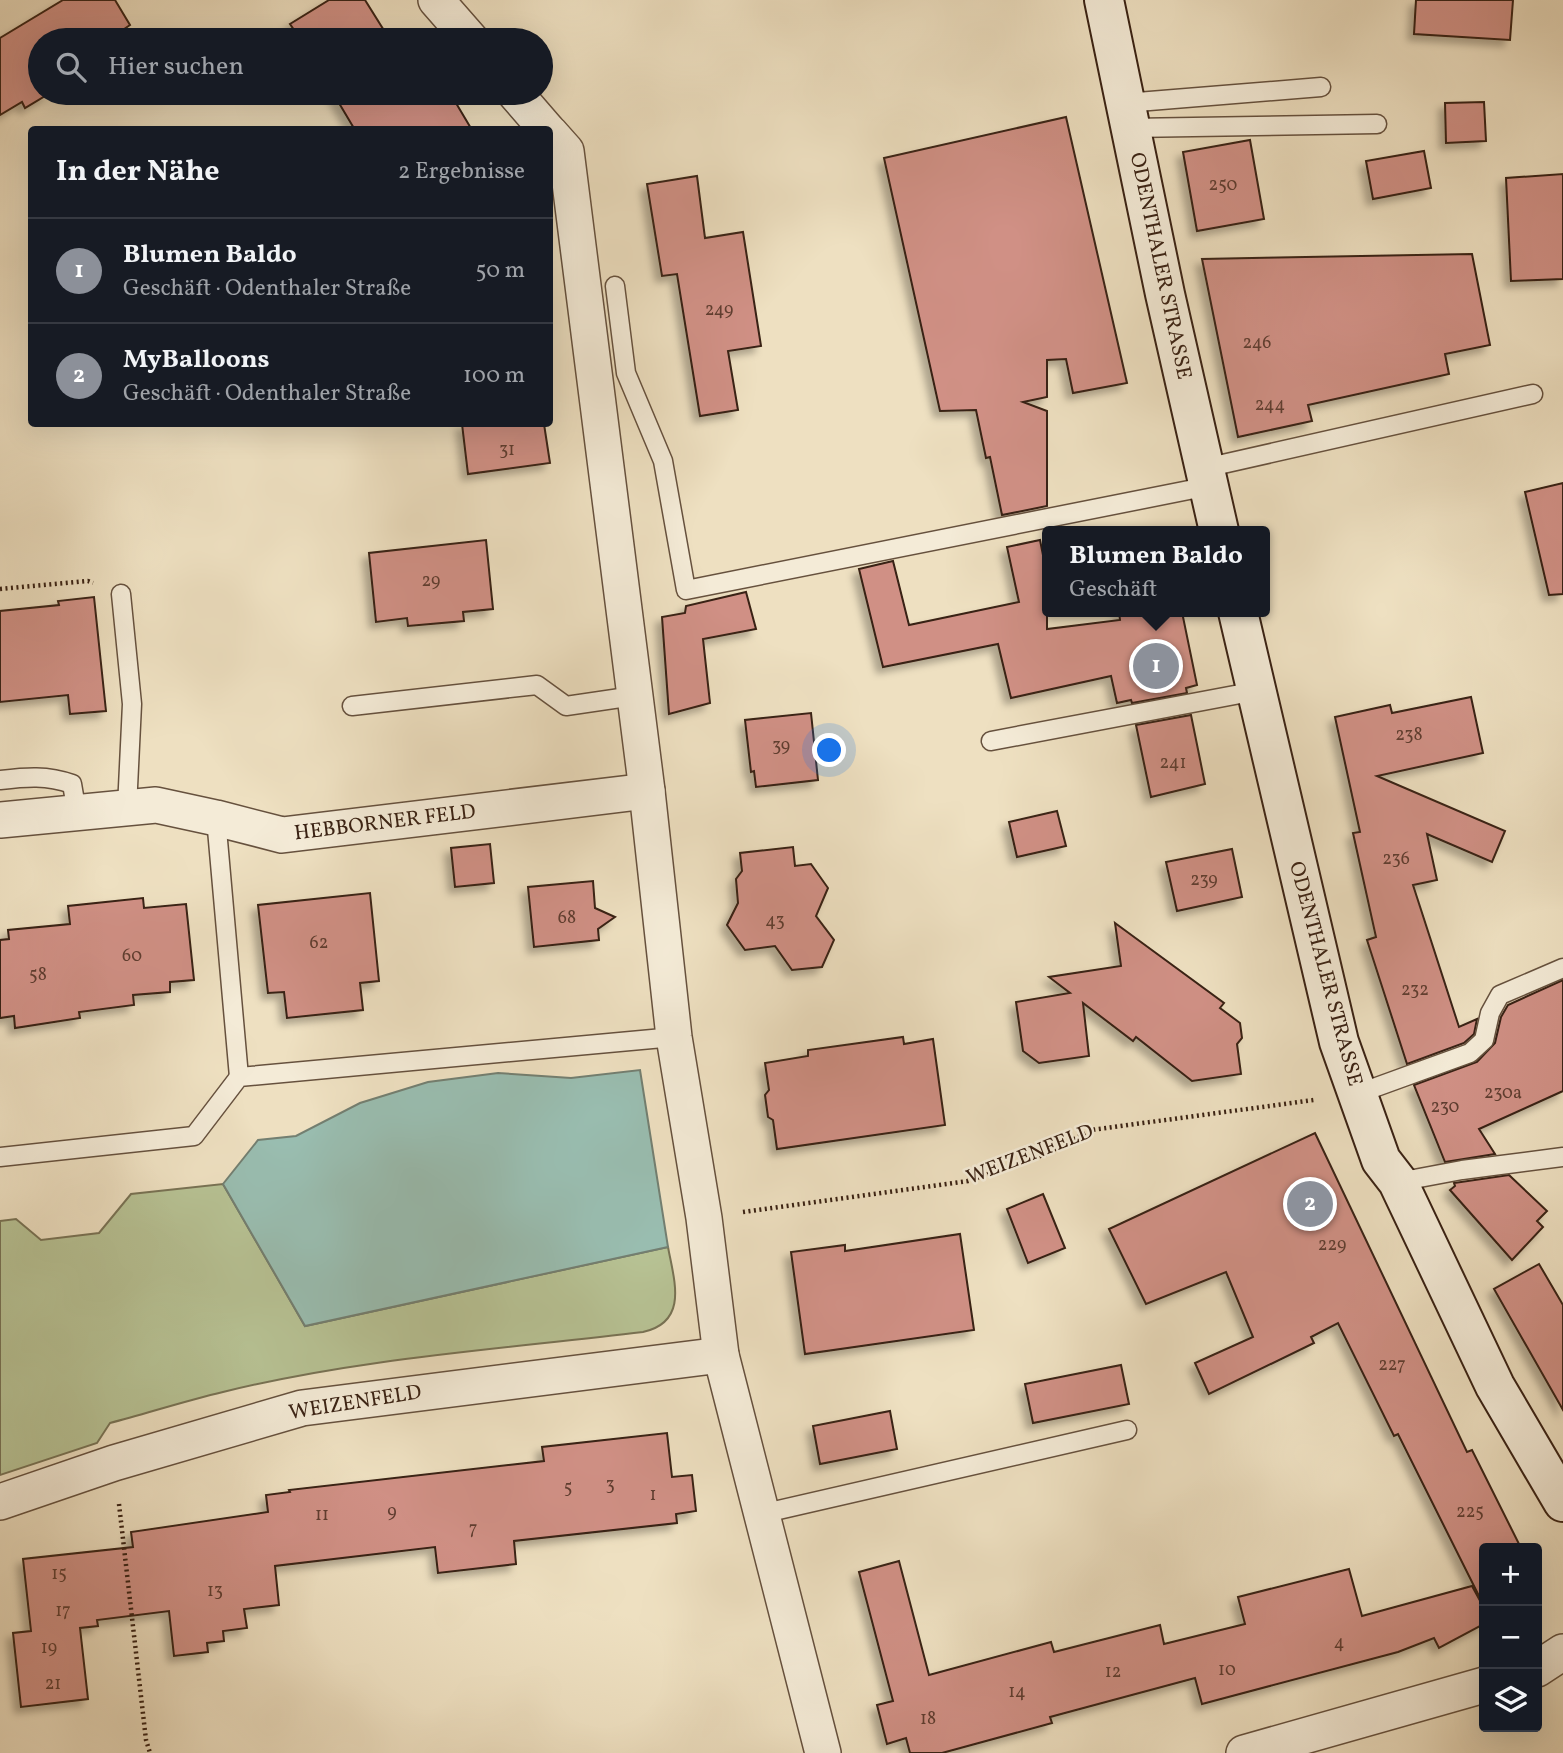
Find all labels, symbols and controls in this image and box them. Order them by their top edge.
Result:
search box [28,28,553,105]
icon: search [52,48,90,86]
text: Hier suchen [108,49,244,85]
street label: ODENTHALER STRASSE [1122,150,1198,382]
text: In der Nähe [56,151,220,193]
text: 2 Ergebnisse [398,156,525,188]
house number: 250 [1209,173,1238,198]
text: Blumen Baldo [123,237,297,273]
text: 1 [74,255,84,287]
text: 50 m [476,255,525,287]
text: Geschäft · Odenthaler Straße [123,273,411,305]
house number: 249 [705,298,733,323]
house number: 246 [1243,331,1271,356]
text: MyBalloons [123,342,270,378]
text: 2 [73,360,85,392]
text: 100 m [463,360,525,392]
text: Geschäft · Odenthaler Straße [123,378,411,410]
house number: 244 [1255,393,1285,418]
house number: 31 [499,438,515,463]
popup [1042,526,1270,617]
text: Blumen Baldo [1069,538,1243,574]
house number: 29 [422,569,440,594]
text: Geschäft [1069,574,1157,606]
pin: 1 [1133,640,1179,692]
house number: 238 [1395,723,1423,748]
your location [812,733,846,767]
house number: 39 [772,734,790,759]
house number: 241 [1160,751,1186,776]
street label: HEBBORNER FELD [293,797,477,849]
house number: 236 [1382,847,1410,872]
street label: ODENTHALER STRASSE [1281,858,1369,1090]
house number: 239 [1190,868,1218,893]
house number: 68 [558,906,576,931]
house number: 43 [765,909,785,934]
house number: 62 [310,931,328,956]
house number: 60 [122,944,142,969]
house number: 58 [29,963,47,988]
house number: 232 [1401,978,1429,1003]
house number: 230a [1484,1081,1522,1106]
house number: 230 [1431,1095,1460,1120]
street label: WEIZENFELD [962,1117,1098,1193]
pin: 2 [1287,1178,1333,1230]
house number: 229 [1318,1233,1346,1258]
house number: 227 [1378,1353,1406,1378]
street label: WEIZENFELD [287,1378,423,1428]
house number: 3 [605,1473,615,1498]
house number: 5 [564,1476,572,1501]
house number: 1 [650,1483,656,1508]
house number: 9 [387,1500,397,1525]
house number: 225 [1456,1500,1484,1525]
house number: 11 [315,1503,329,1528]
house number: 7 [469,1517,477,1542]
map controls [1479,1543,1542,1732]
button: + [1479,1543,1542,1606]
house number: 15 [51,1562,67,1587]
house number: 13 [207,1579,223,1604]
house number: 17 [55,1599,71,1624]
button: − [1479,1606,1542,1669]
house number: 4 [1334,1631,1344,1656]
house number: 19 [41,1636,57,1661]
house number: 10 [1218,1658,1236,1683]
house number: 12 [1105,1660,1121,1685]
button: layers [1479,1669,1542,1732]
house number: 21 [45,1672,61,1697]
house number: 14 [1008,1680,1026,1705]
house number: 18 [920,1707,936,1732]

